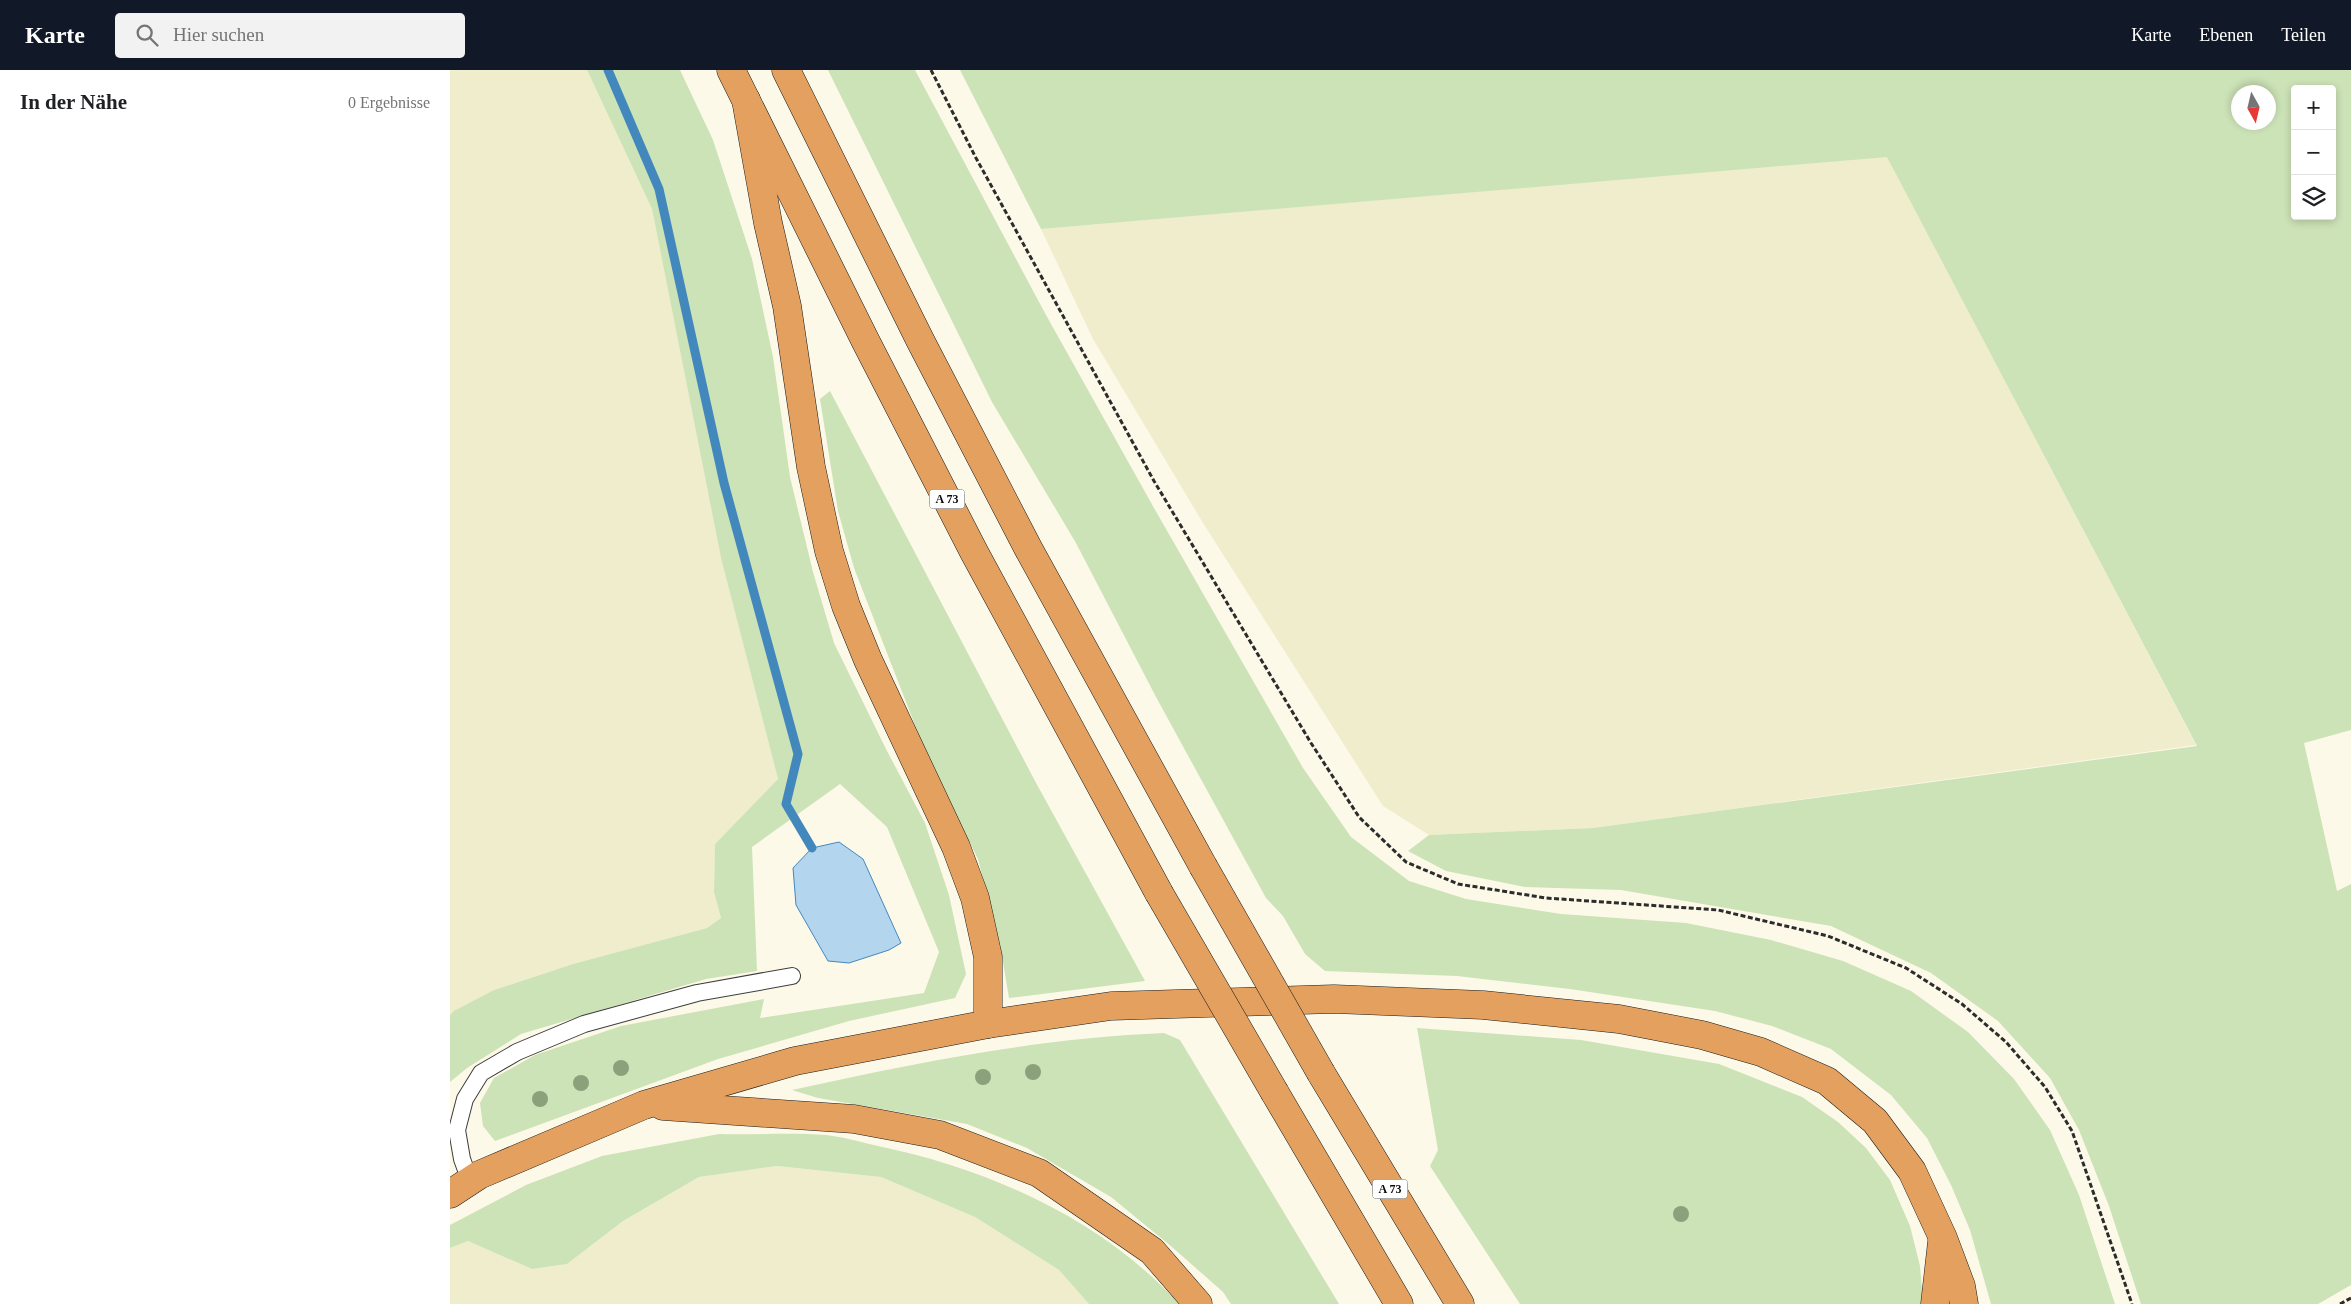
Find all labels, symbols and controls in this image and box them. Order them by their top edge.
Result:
search box [115,13,465,58]
icon: search [133,21,161,49]
text: Karte [25,22,85,48]
text: Hier suchen [173,24,264,45]
text: Karte [2131,25,2171,45]
text: Ebenen [2199,25,2253,45]
text: Teilen [2281,25,2326,45]
north arrow [2231,85,2276,130]
map controls [2291,85,2336,220]
button: + [2291,85,2336,130]
text: In der Nähe [20,90,127,114]
text: 0 Ergebnisse [348,94,430,111]
button: − [2291,130,2336,175]
button: layers [2291,175,2336,220]
road number: A 73 [930,489,964,508]
road number: A 73 [1372,1180,1408,1198]

